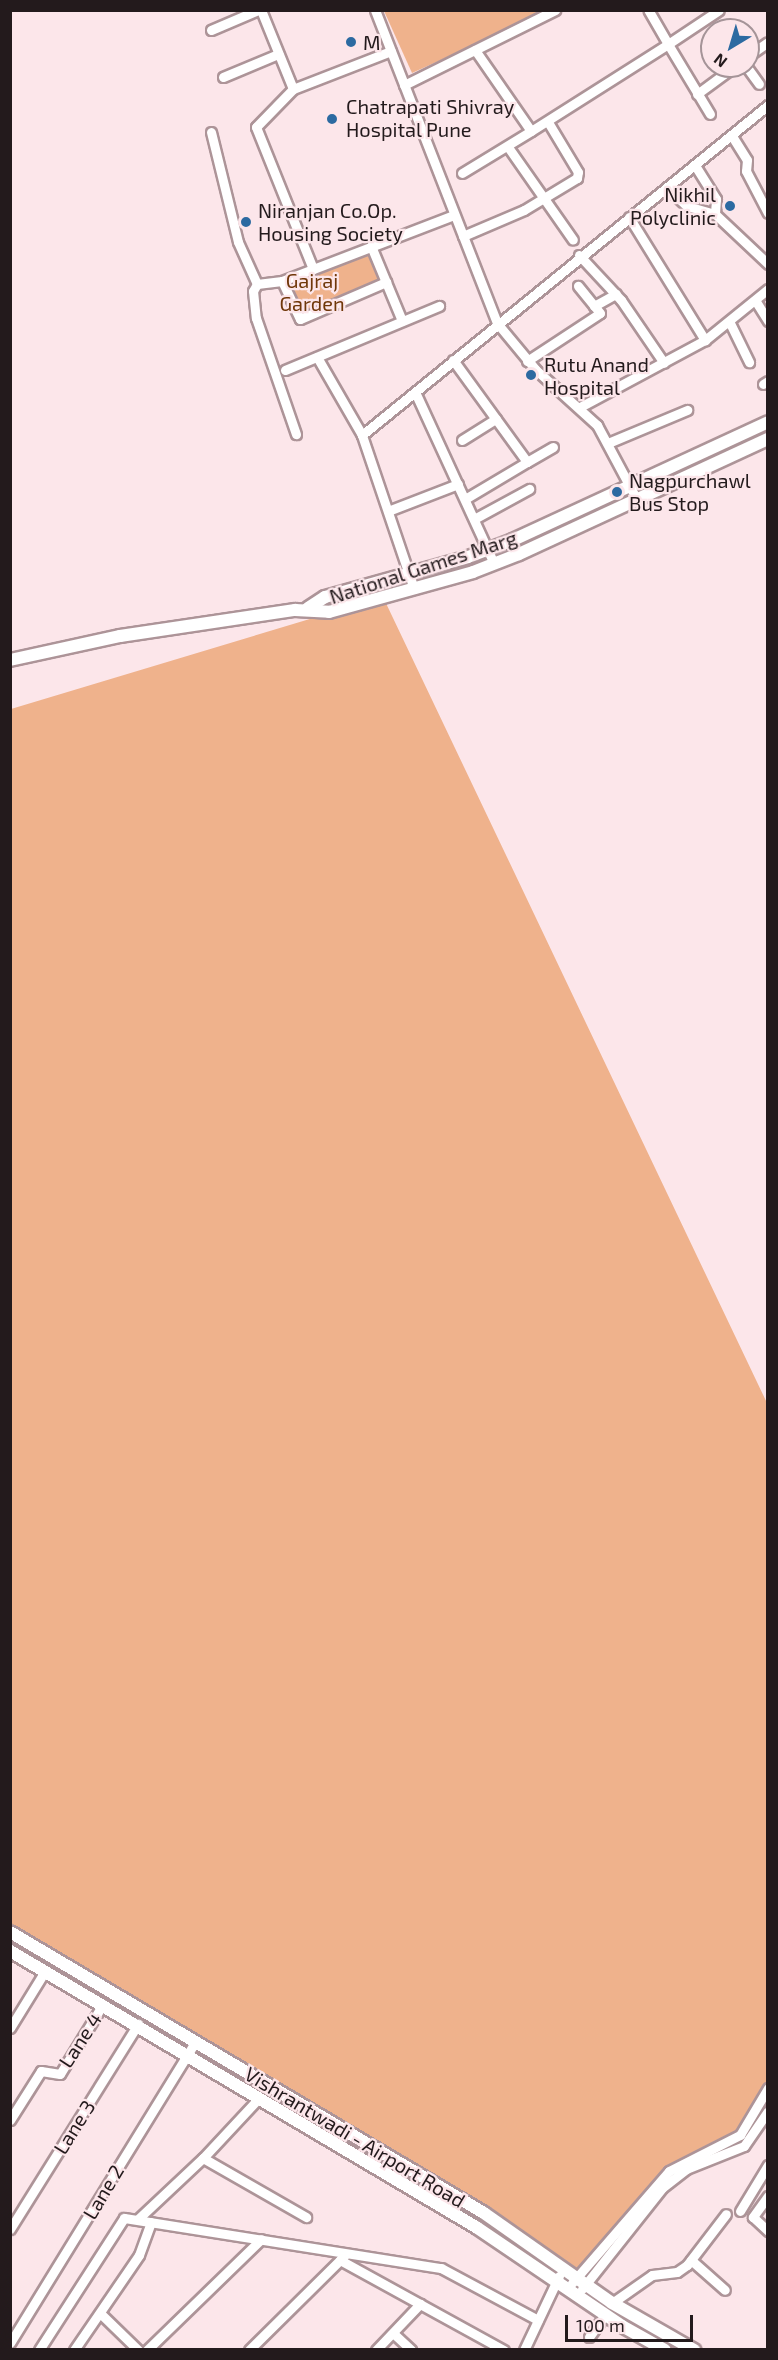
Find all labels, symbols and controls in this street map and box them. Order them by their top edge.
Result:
north arrow [700,18,760,78]
place label: M [363,30,381,54]
marker: M [344,35,358,49]
text: N [709,50,730,72]
place label: Chatrapati Shivray Hospital Pune [346,95,514,142]
marker: Chatrapati Shivray Hospital Pune [323,110,341,128]
place label: Nikhil Polyclinic [630,183,716,230]
marker: Nikhil Polyclinic [721,197,739,215]
place label: Niranjan Co.Op. Housing Society [258,198,403,245]
marker: Niranjan Co.Op. Housing Society [239,215,253,229]
park label: Gajraj Garden [279,268,345,315]
place label: Rutu Anand Hospital [544,352,649,399]
marker: Rutu Anand Hospital [522,366,540,384]
place label: Nagpurchawl Bus Stop [629,468,751,515]
marker: Nagpurchawl Bus Stop [610,485,624,499]
street label: National Games Marg [326,525,520,609]
street label: Lane 4 [53,2008,107,2072]
street label: Vishrantwadi - Airport Road [240,2061,470,2213]
street label: Lane 3 [48,2096,100,2158]
street label: Lane 2 [77,2160,129,2224]
scale bar [568,2303,696,2341]
text: 100 m [576,2314,625,2336]

